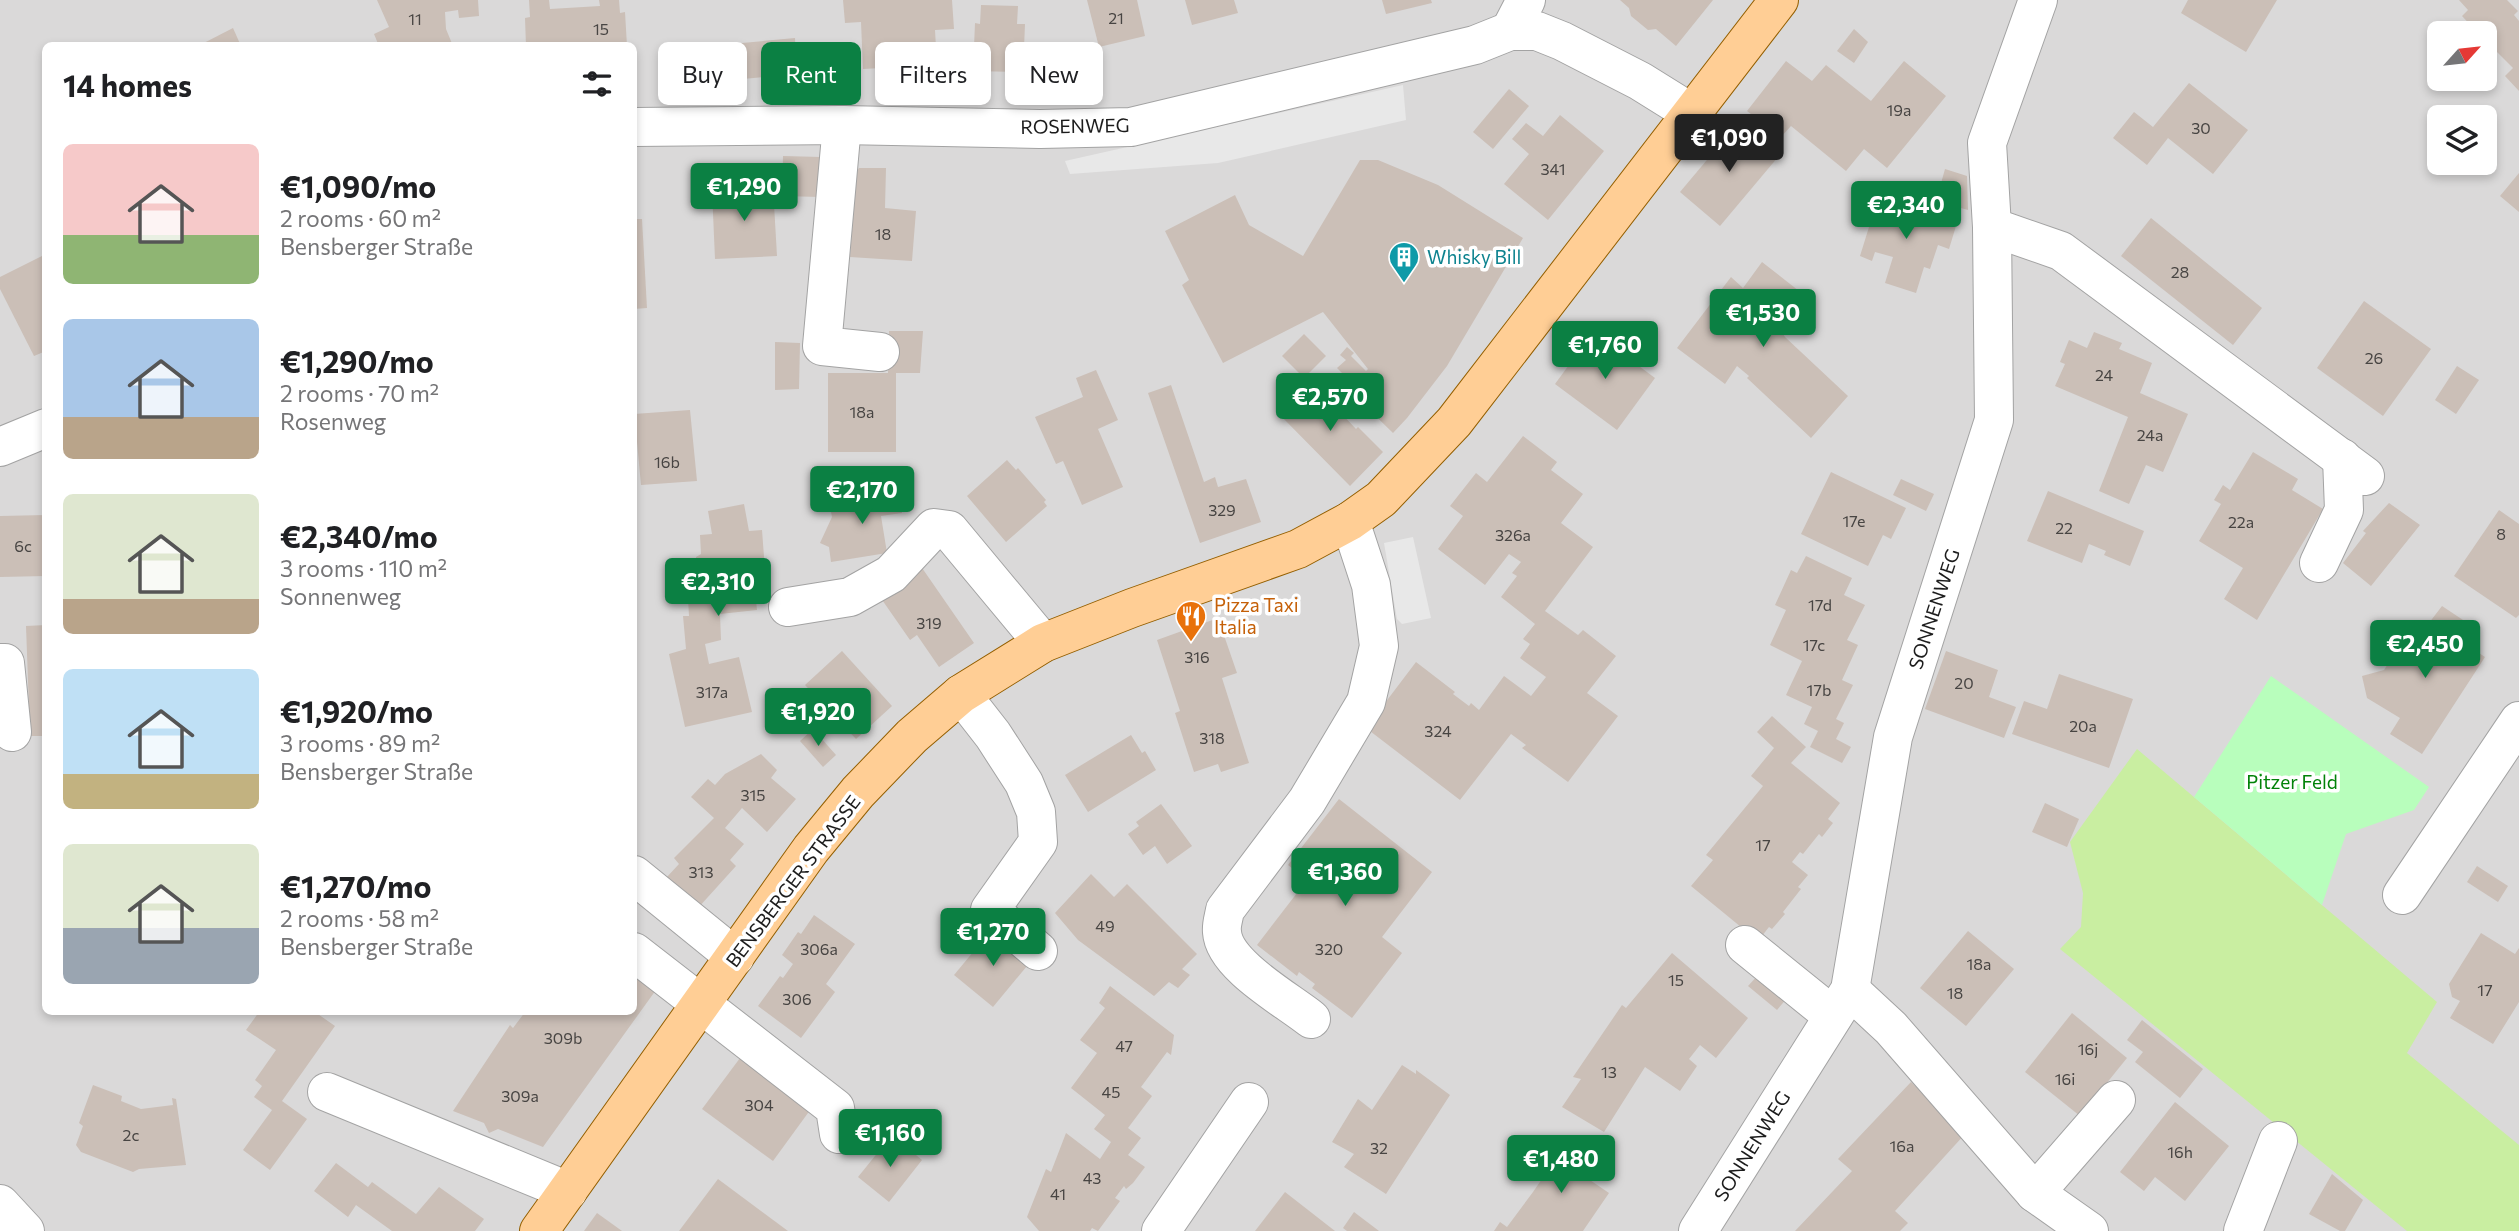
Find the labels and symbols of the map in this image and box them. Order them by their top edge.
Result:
house number: 21 [1108,8,1124,27]
house number: 11 [408,9,422,28]
house number: 15 [593,19,609,38]
north arrow [2427,21,2497,91]
house number: 19a [1887,100,1911,119]
street label: ROSENWEG [1020,113,1130,138]
pin: €1,090 [1672,114,1786,174]
house number: 30 [2191,118,2211,137]
house number: 341 [1540,159,1566,178]
pin: €1,290 [687,164,801,223]
pin: €2,340 [1849,182,1963,241]
house number: 18 [875,224,891,243]
building icon: Whisky Bill [1387,240,1421,284]
place label: Whisky Bill [1427,245,1521,268]
house number: 28 [2171,262,2189,281]
pin: €1,530 [1706,290,1820,349]
pin: €1,760 [1548,322,1662,381]
house number: 26 [2365,348,2383,367]
house number: 24 [2095,365,2113,384]
pin: €2,570 [1273,374,1387,433]
house number: 18a [850,402,874,421]
house number: 24a [2137,425,2163,444]
house number: 16b [654,452,680,471]
pin: €2,170 [805,466,919,526]
house number: 329 [1208,500,1236,519]
house number: 17e [1842,511,1866,530]
house number: 22a [2228,512,2254,531]
house number: 22 [2055,518,2073,537]
house number: 8 [2496,524,2506,543]
house number: 326a [1495,525,1531,544]
house number: 6c [14,536,32,555]
street label: SONNENWEG [1903,546,1964,672]
pin: €2,310 [661,558,775,618]
place label: Pizza Taxi Italia [1214,593,1299,638]
house number: 17d [1808,595,1832,614]
restaurant icon: Pizza Taxi Italia [1174,599,1208,643]
house number: 319 [916,613,942,632]
pin: €2,450 [2368,620,2482,680]
house number: 17c [1803,635,1825,654]
house number: 316 [1184,647,1210,666]
house number: 20 [1954,673,1974,692]
house number: 17b [1807,680,1831,699]
house number: 317a [696,682,728,701]
pin: €1,920 [761,688,875,748]
house number: 20a [2069,716,2097,735]
house number: 324 [1424,721,1452,740]
house number: 318 [1199,728,1225,747]
park label: Pitzer Feld [2246,770,2338,793]
house number: 315 [740,785,766,804]
street label: BENSBERGER STRASSE [721,790,865,971]
house number: 17 [1755,835,1771,854]
pin: €1,360 [1288,848,1402,908]
house number: 313 [688,862,714,881]
pin: €1,270 [936,908,1050,968]
house number: 49 [1095,916,1115,935]
house number: 306a [800,939,838,958]
house number: 320 [1315,939,1343,958]
house number: 18a [1967,954,1991,973]
house number: 15 [1668,970,1684,989]
house number: 17 [2477,980,2493,999]
house number: 18 [1947,983,1963,1002]
house number: 306 [782,989,812,1008]
house number: 309b [544,1028,582,1047]
house number: 47 [1115,1036,1133,1055]
house number: 16j [2078,1039,2098,1058]
house number: 13 [1601,1062,1617,1081]
house number: 16i [2055,1069,2075,1088]
house number: 45 [1102,1082,1120,1101]
house number: 309a [501,1086,539,1105]
street label: SONNENWEG [1709,1086,1795,1205]
house number: 304 [744,1095,774,1114]
pin: €1,160 [833,1110,947,1169]
house number: 2c [123,1125,139,1144]
pin: €1,480 [1504,1136,1618,1195]
house number: 16a [1890,1136,1914,1155]
house number: 32 [1370,1138,1388,1157]
house number: 16h [2167,1142,2193,1161]
house number: 43 [1083,1168,1101,1187]
house number: 41 [1050,1184,1066,1203]

